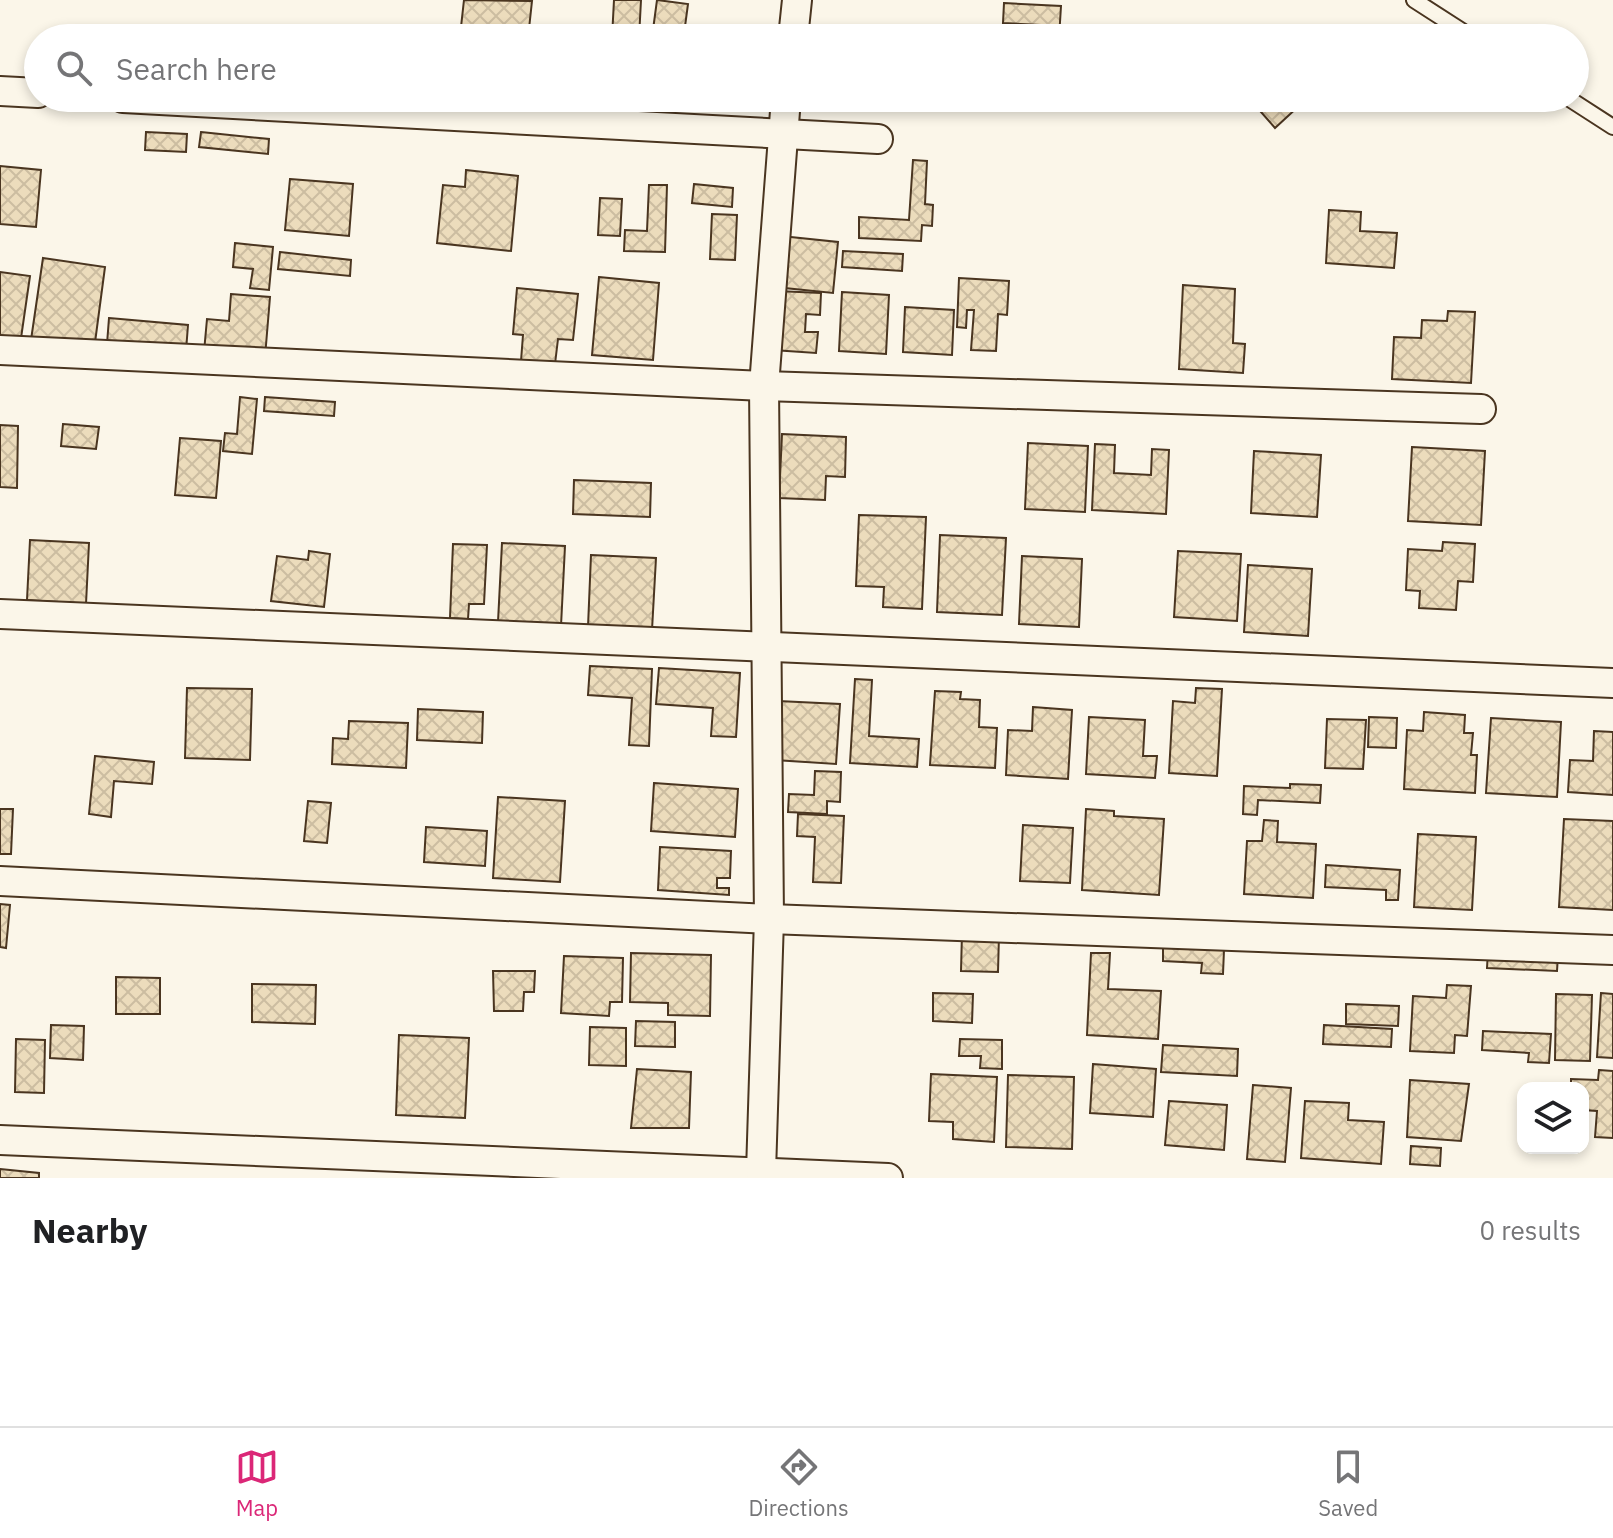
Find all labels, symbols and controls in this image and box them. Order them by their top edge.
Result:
search box [24,24,1589,112]
icon: search [52,46,96,90]
text: Search here [116,49,277,88]
map controls [1517,1082,1589,1154]
button: layers [1517,1082,1589,1154]
text: Nearby [32,1208,147,1252]
text: 0 results [1479,1213,1581,1247]
tab: Map [235,1445,279,1522]
tab: Directions [749,1445,849,1522]
tab: Saved [1318,1445,1378,1522]

